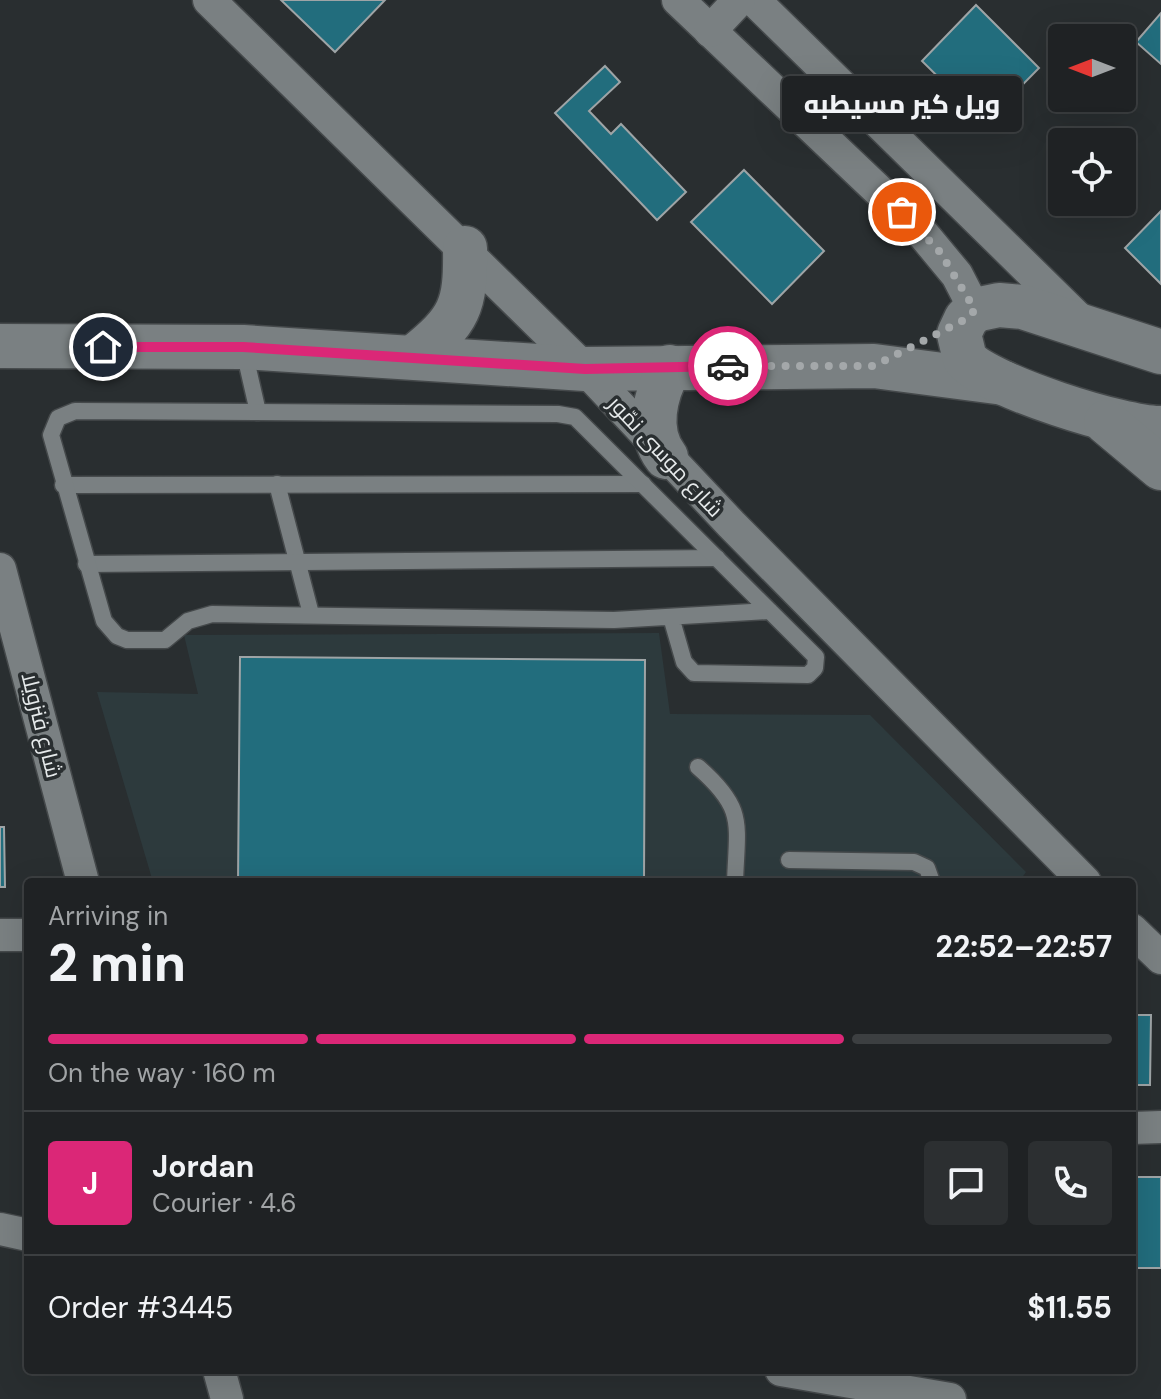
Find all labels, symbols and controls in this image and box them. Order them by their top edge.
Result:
north arrow [1048,24,1136,112]
map controls [1048,24,1136,216]
callout: ويل كير مسيطبه [782,76,1022,132]
text: ويل كير مسيطبه [804,87,1000,121]
button: locate [1048,128,1136,216]
pin [868,178,936,246]
icon: bag [880,190,924,234]
pin [69,313,137,381]
icon: home [81,325,125,369]
courier [688,326,768,406]
icon: car [706,344,750,388]
street label: شارع موسى نمّور [601,388,729,523]
street label: شارع فنزويلا [14,669,69,781]
text: Arriving in [48,899,168,933]
text: 22:52–22:57 [936,927,1112,966]
text: 2 min [48,929,186,997]
text: On the way · 160 m [48,1056,276,1090]
button: chat [924,1141,1008,1225]
button: phone [1028,1141,1112,1225]
text: Jordan [152,1147,254,1186]
text: J [82,1164,98,1203]
text: Courier · 4.6 [152,1186,297,1220]
text: Order #3445 [48,1288,233,1327]
text: $11.55 [1027,1288,1112,1327]

